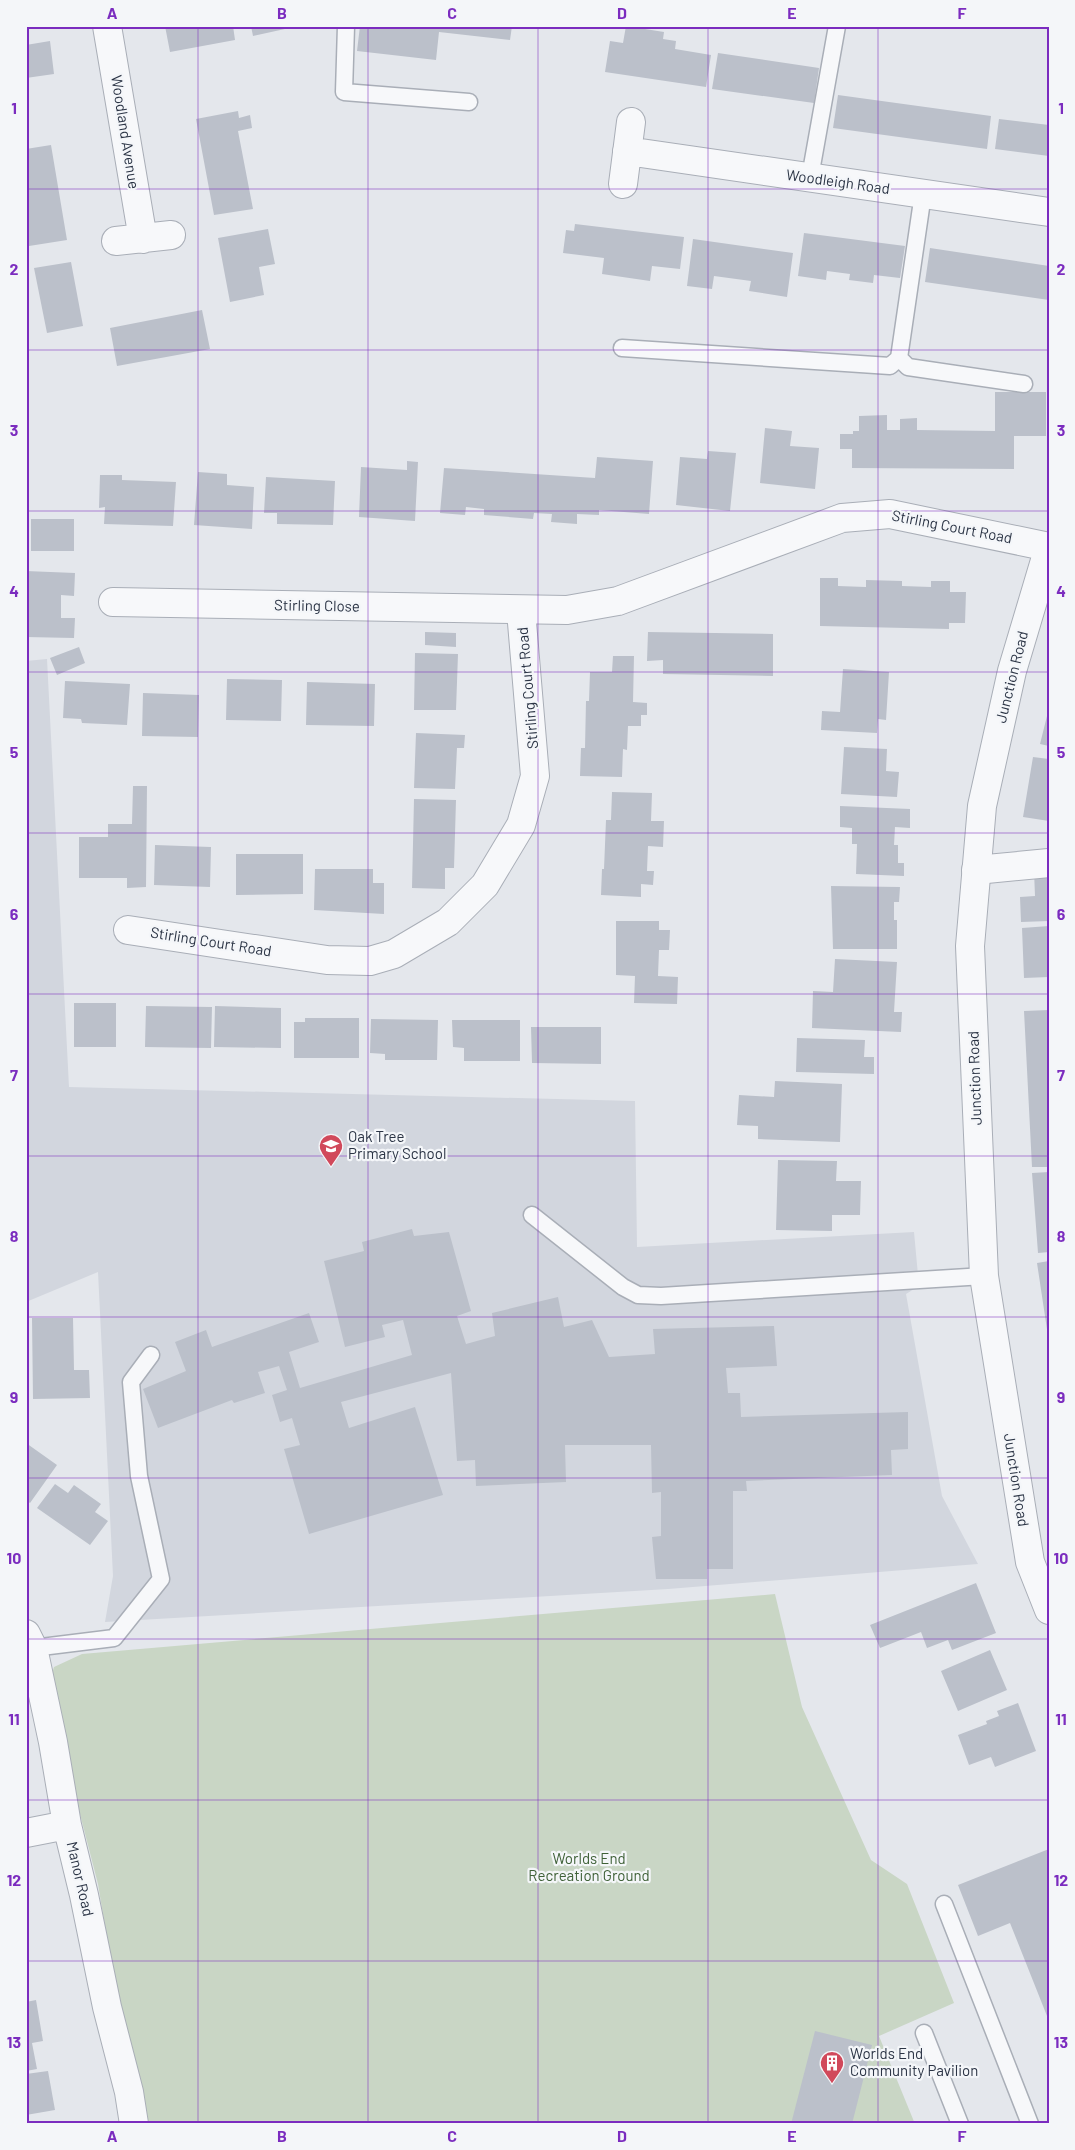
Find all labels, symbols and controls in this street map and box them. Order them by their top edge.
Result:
text: A [107,3,118,22]
text: B [277,3,287,22]
text: C [447,3,457,22]
text: D [617,3,627,22]
text: E [787,3,797,22]
text: F [958,3,967,22]
street label: Woodland Avenue [108,74,144,190]
text: 1 [11,98,17,117]
text: 1 [1058,98,1064,117]
street label: Woodleigh Road [785,165,891,197]
text: 2 [10,259,19,278]
text: 2 [1057,259,1066,278]
text: 3 [10,420,18,439]
text: 3 [1057,420,1065,439]
street label: Stirling Court Road [890,505,1014,547]
text: 4 [9,581,19,600]
text: 4 [1056,581,1066,600]
street label: Stirling Close [274,595,360,615]
street label: Stirling Court Road [513,626,541,750]
street label: Junction Road [991,629,1031,725]
text: 5 [10,742,19,761]
text: 5 [1057,742,1066,761]
text: 6 [10,904,19,923]
text: 6 [1057,904,1066,923]
street label: Stirling Court Road [149,923,273,959]
street label: Junction Road [963,1031,985,1125]
text: 7 [10,1065,18,1084]
text: 7 [1057,1065,1065,1084]
place label: Oak Tree Primary School [348,1127,446,1162]
school or university icon: Oak Tree Primary School [318,1133,344,1167]
text: 8 [10,1226,19,1245]
text: 8 [1057,1226,1066,1245]
text: 9 [10,1387,18,1406]
text: 9 [1057,1387,1065,1406]
street label: Junction Road [1001,1432,1033,1528]
text: 10 [7,1548,21,1567]
text: 10 [1054,1548,1068,1567]
text: 11 [8,1709,20,1728]
text: 11 [1055,1709,1067,1728]
street label: Manor Road [64,1840,98,1918]
park label: Worlds End Recreation Ground [528,1849,650,1884]
text: 12 [7,1870,21,1889]
text: 12 [1054,1870,1068,1889]
text: 13 [7,2032,21,2051]
text: 13 [1054,2032,1068,2051]
place label: Worlds End Community Pavilion [850,2044,978,2079]
building icon: Worlds End Community Pavilion [819,2050,845,2084]
text: A [107,2126,118,2145]
text: B [277,2126,287,2145]
text: C [447,2126,457,2145]
text: D [617,2126,627,2145]
text: E [787,2126,797,2145]
text: F [958,2126,967,2145]

